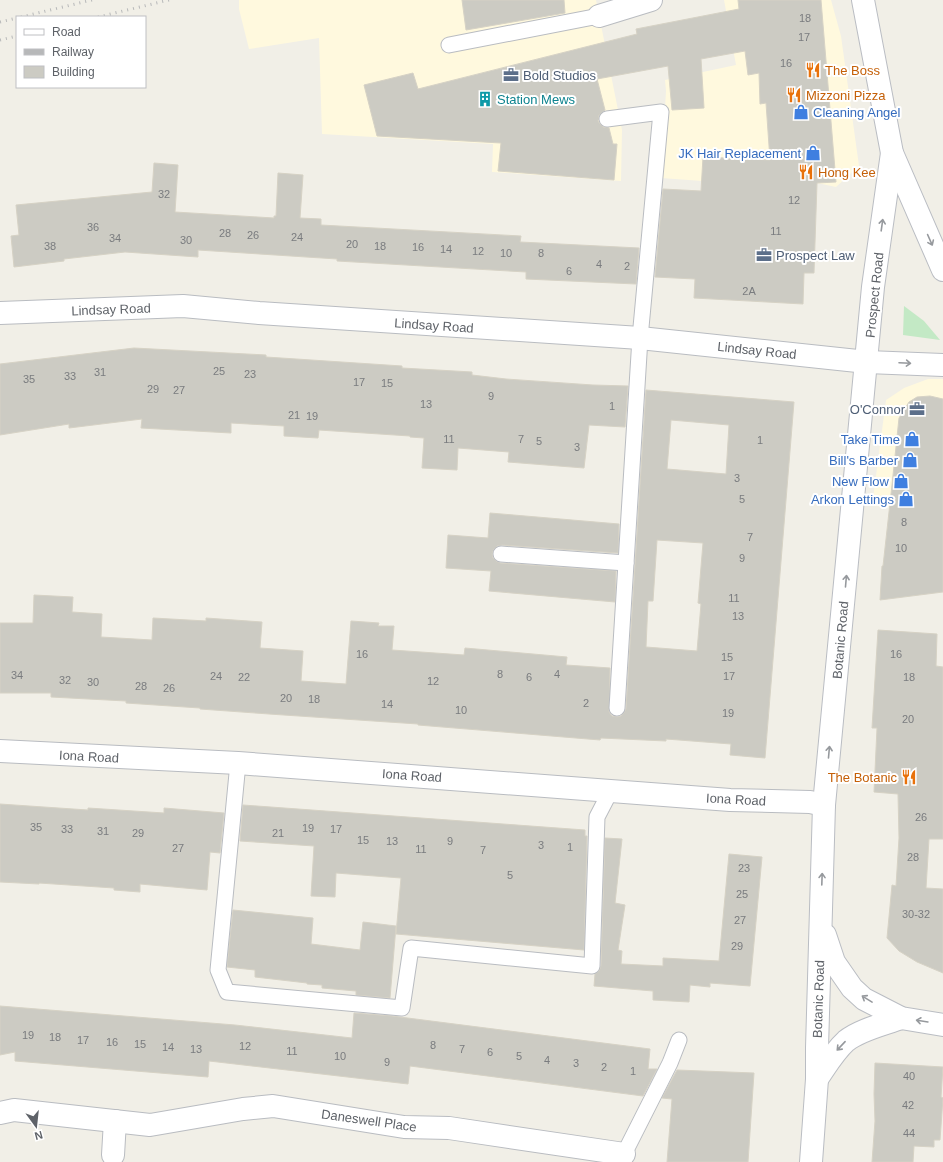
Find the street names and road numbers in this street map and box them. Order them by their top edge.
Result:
street label: Prospect Road [863,252,886,339]
street label: Lindsay Road [71,301,151,318]
street label: Lindsay Road [394,315,474,336]
street label: Lindsay Road [717,339,797,362]
street label: Botanic Road [830,601,851,680]
street label: Iona Road [59,747,119,766]
street label: Iona Road [382,766,442,785]
street label: Iona Road [706,790,766,809]
street label: Botanic Road [810,960,827,1038]
street label: Daneswell Place [320,1106,418,1135]

